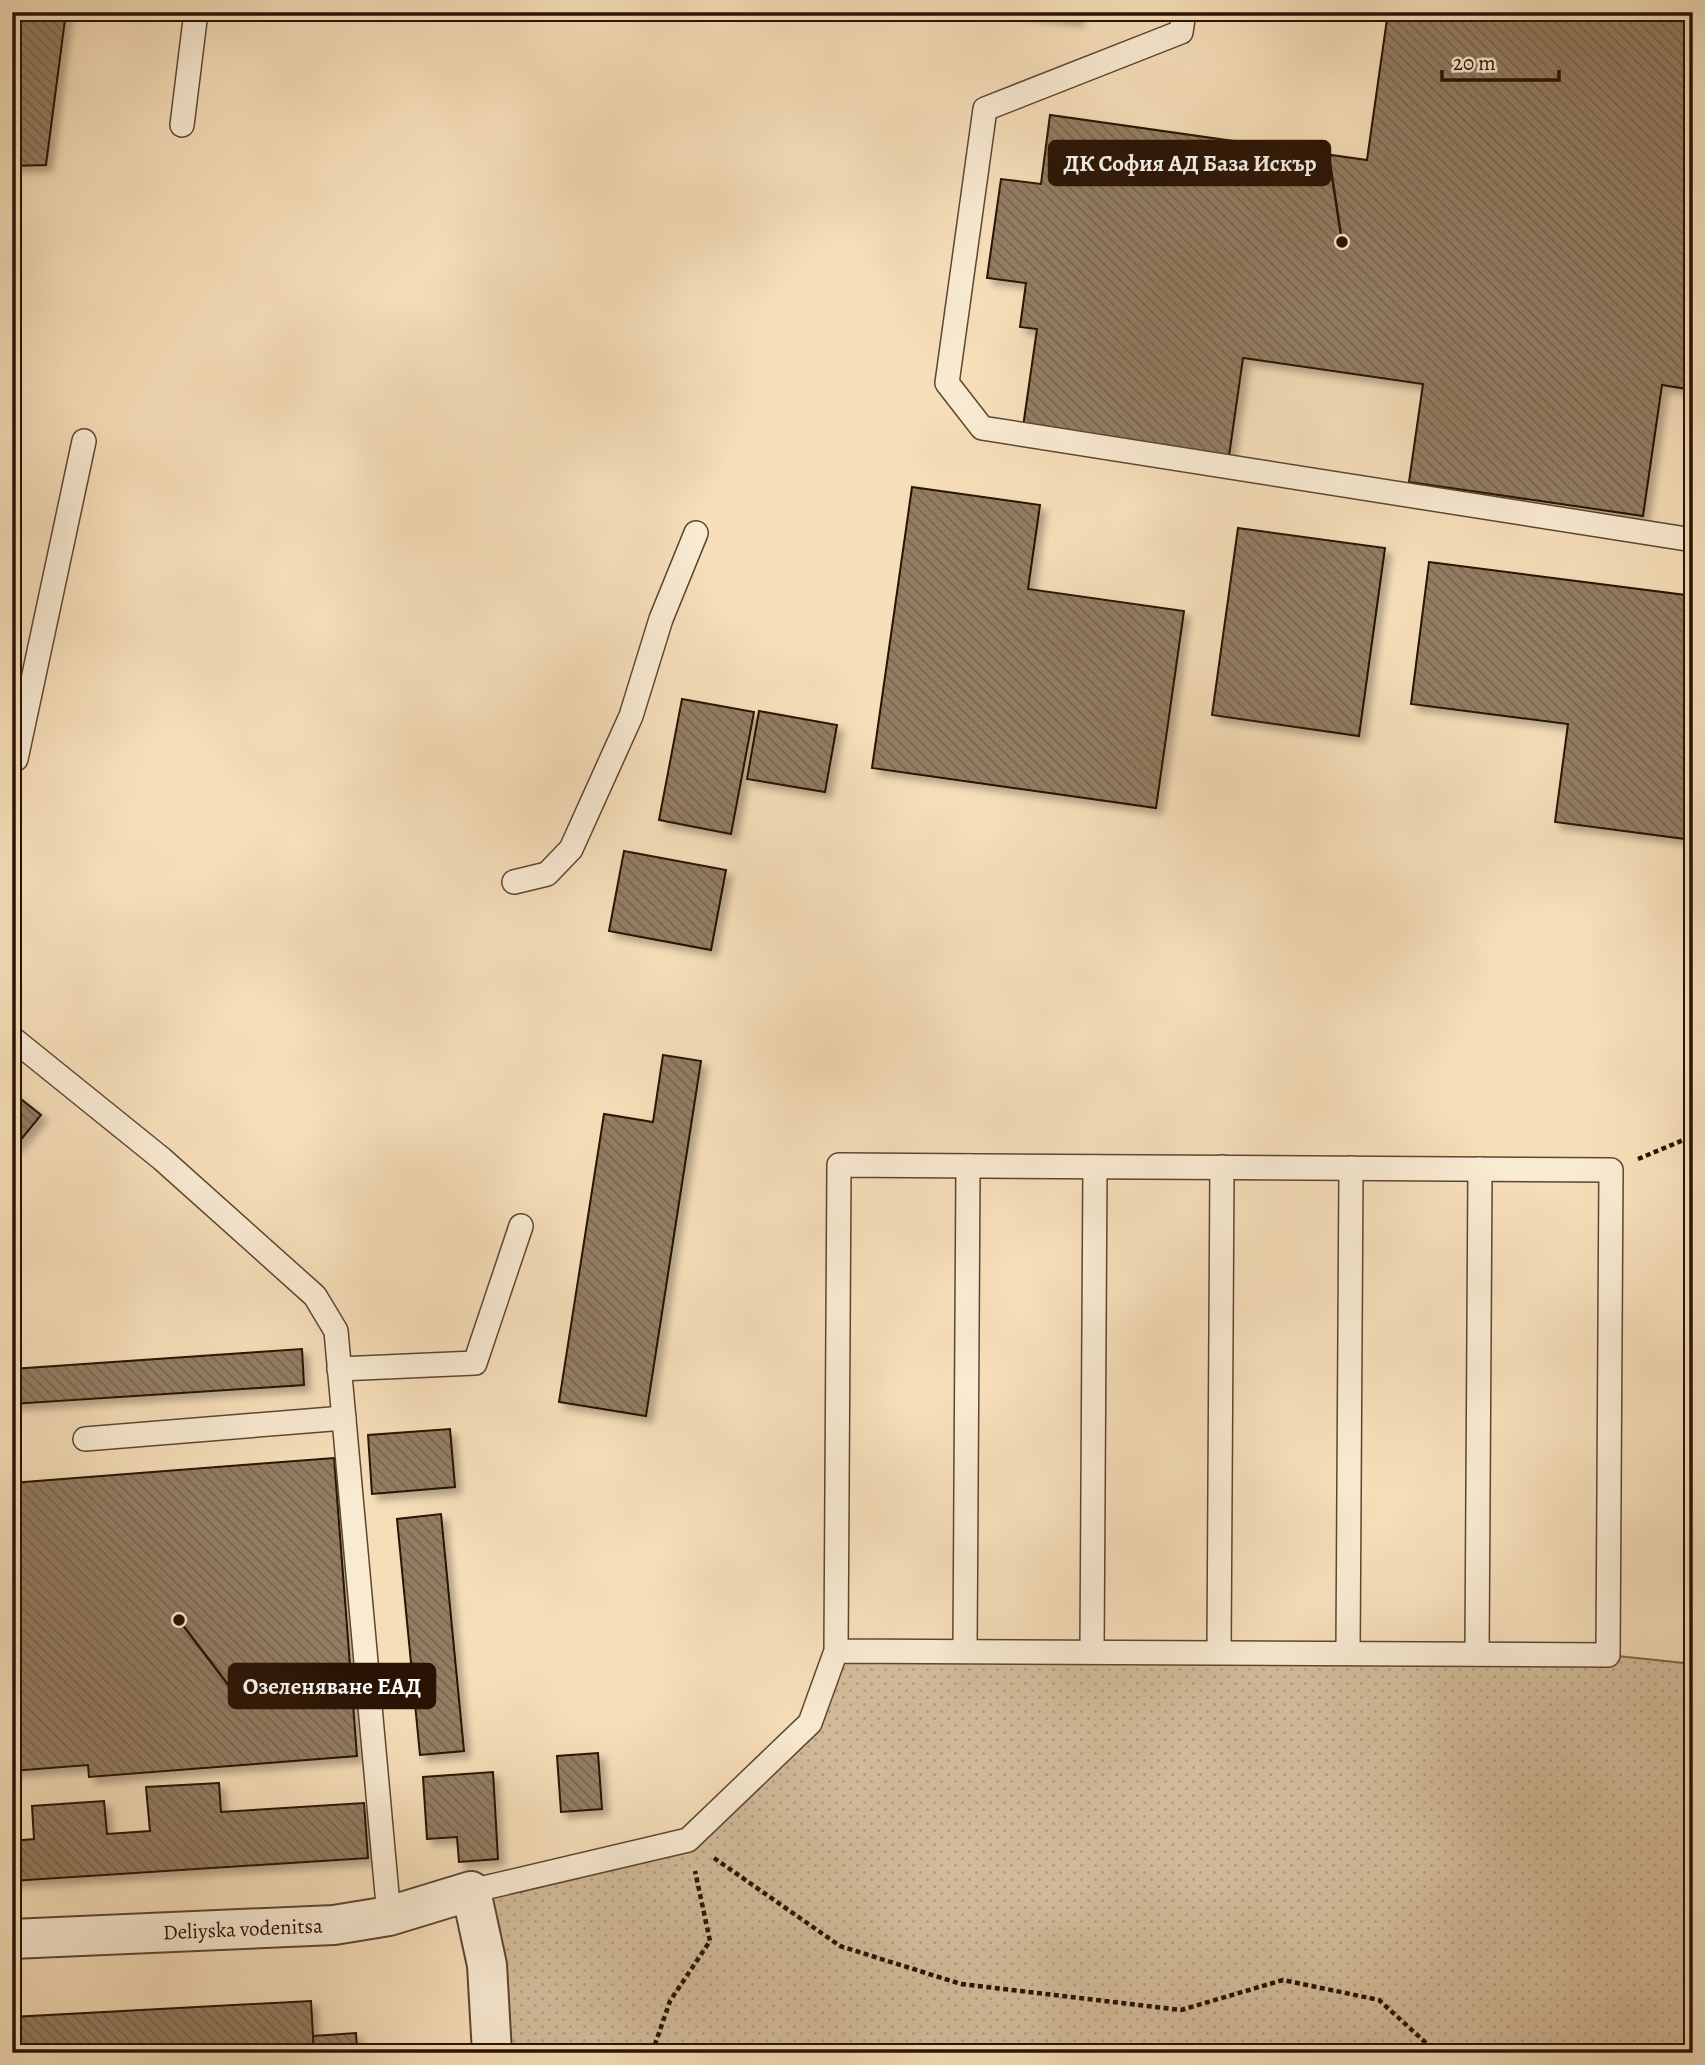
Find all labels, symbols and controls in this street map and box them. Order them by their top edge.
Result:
scale bar [1442,38,1560,82]
text: 20 m [1453,49,1496,77]
callout: ДК София АД База Искър [1049,141,1330,185]
text: ДК София АД База Искър [1064,148,1317,179]
callout: Озеленяване ЕАД [229,1664,435,1708]
text: Озеленяване ЕАД [243,1671,421,1702]
street label: Deliyska vodenitsa [162,1911,323,1946]

